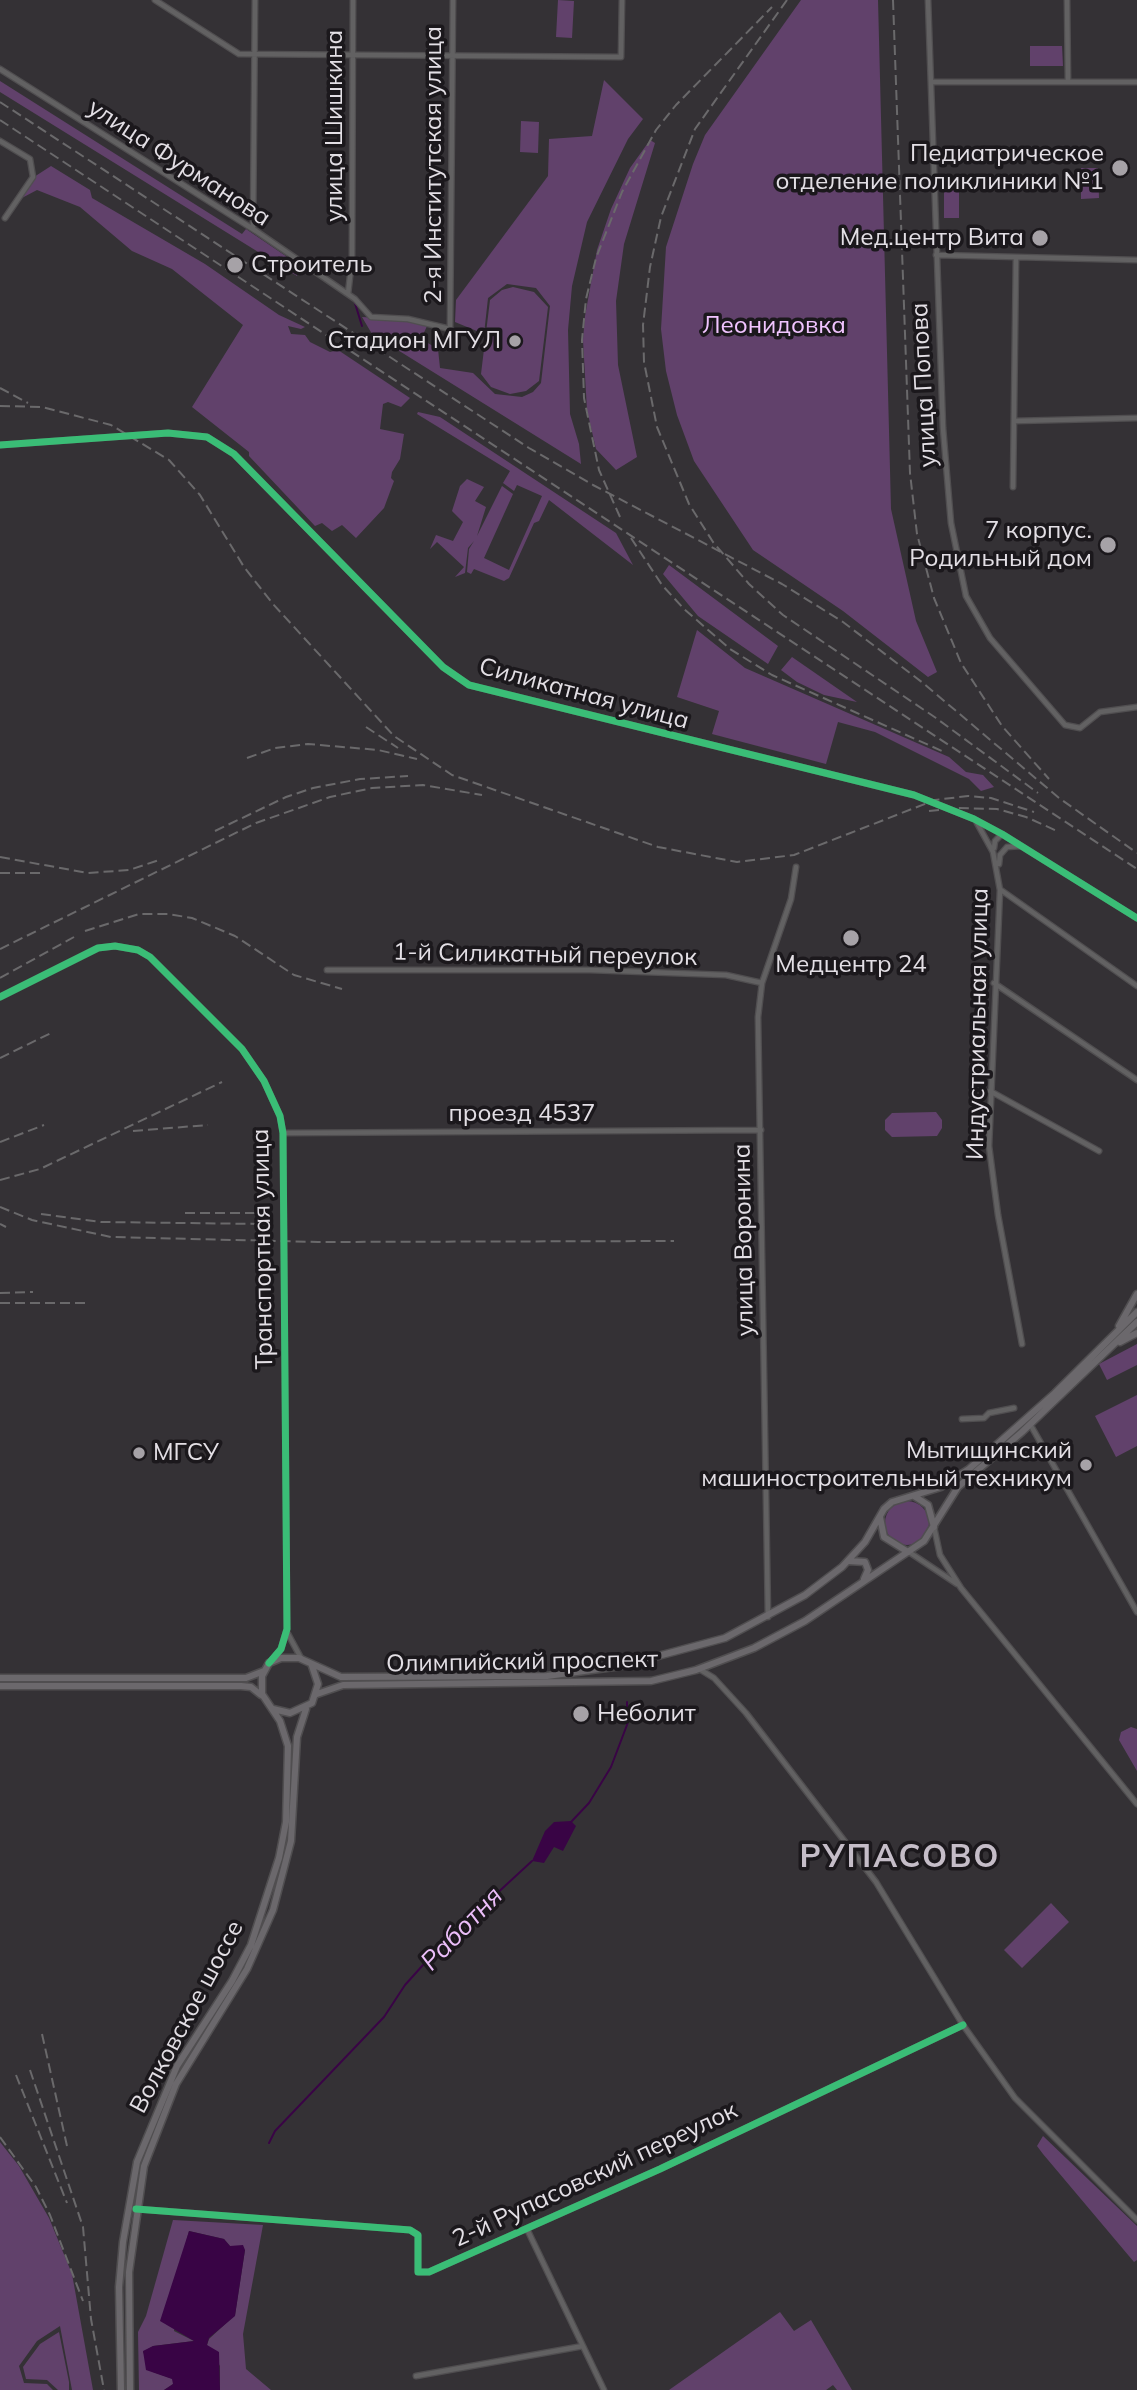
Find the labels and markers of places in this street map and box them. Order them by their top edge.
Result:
place label: Педиатрическое отделение поликлиники №1 [776,140,1104,196]
marker: Педиатрическое отделение поликлиники №1 [1110,158,1130,178]
place label: Мед.центр Вита [840,224,1024,252]
marker: Мед.центр Вита [1030,228,1050,248]
place label: Строитель [251,251,373,279]
marker: Строитель [225,255,245,275]
place label: Стадион МГУЛ [327,327,501,355]
marker: Стадион МГУЛ [507,333,523,349]
place label: 7 корпус. Родильный дом [909,517,1092,573]
marker: 7 корпус. Родильный дом [1098,535,1118,555]
marker: Медцентр 24 [841,928,861,948]
place label: Медцентр 24 [775,951,927,979]
place label: Мытищинский машиностроительный техникум [701,1437,1072,1493]
place label: МГСУ [153,1439,219,1467]
marker: МГСУ [131,1445,147,1461]
marker: Мытищинский машиностроительный техникум [1078,1457,1094,1473]
place label: Неболит [597,1700,696,1728]
marker: Неболит [571,1704,591,1724]

